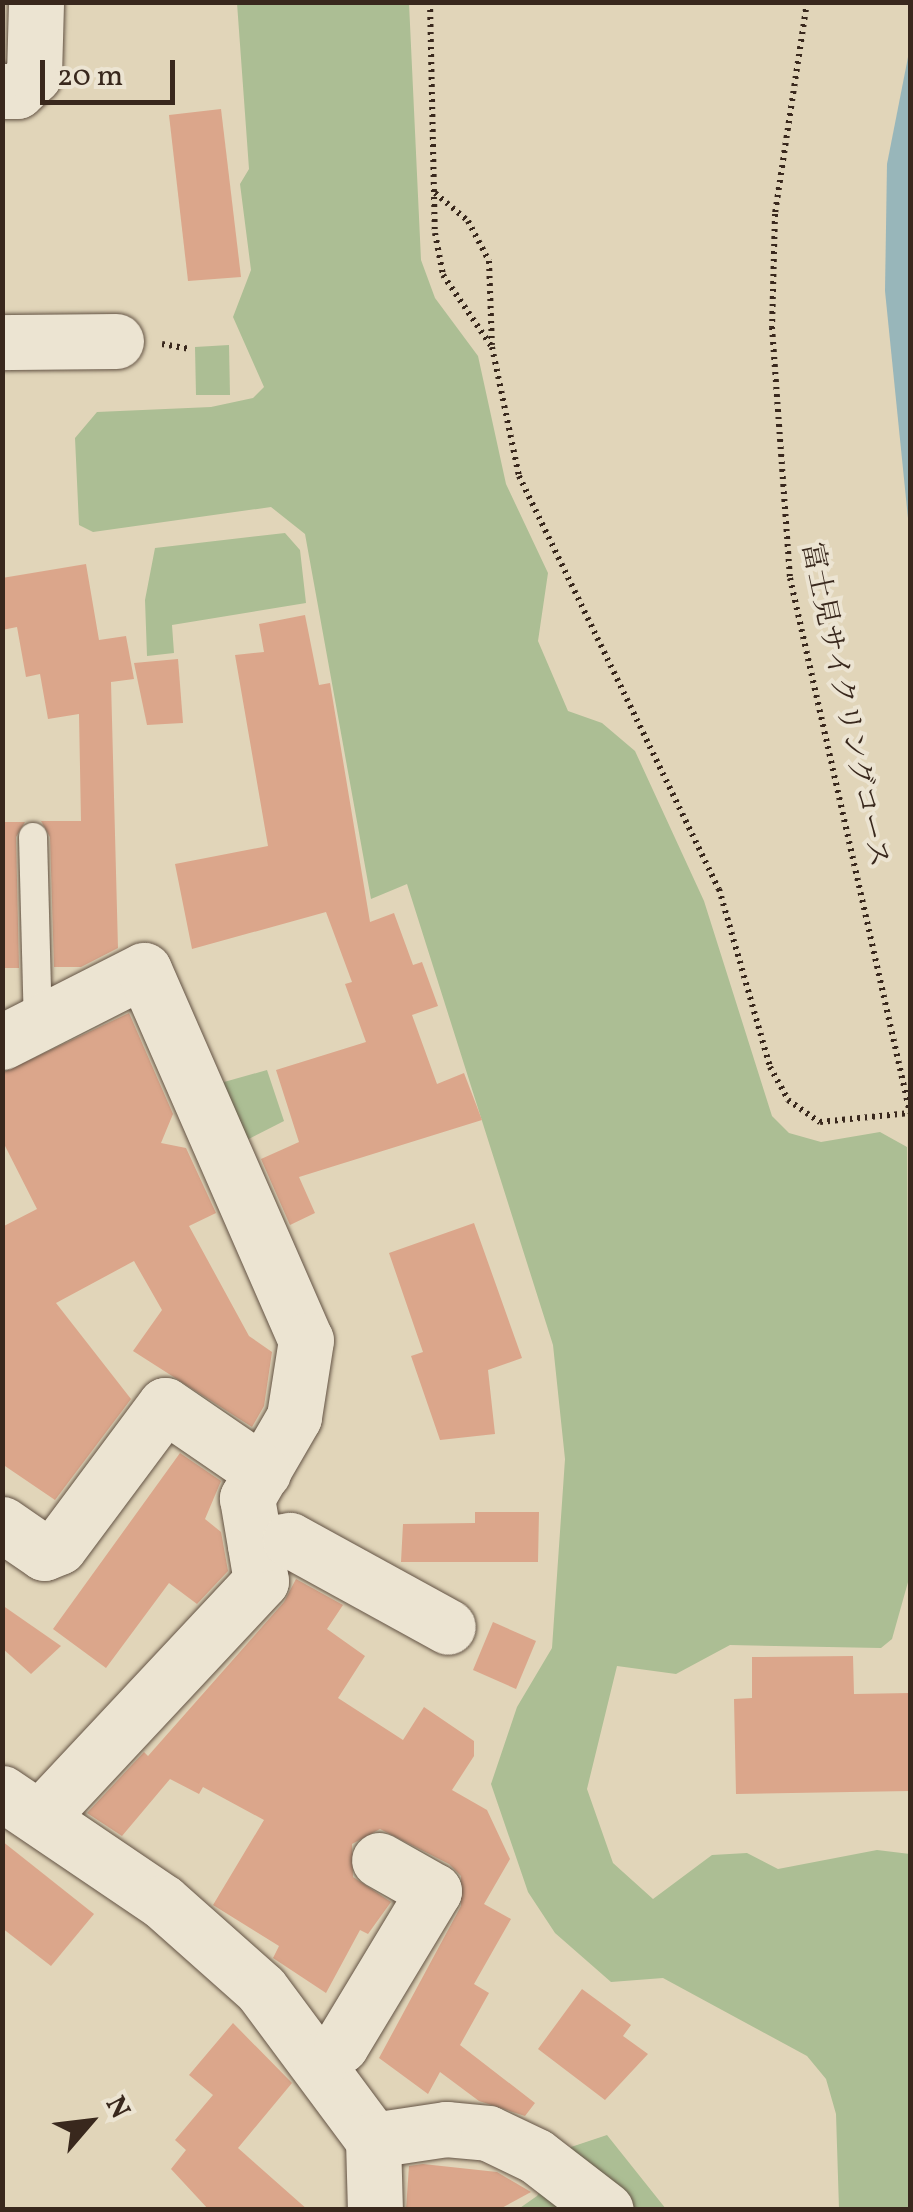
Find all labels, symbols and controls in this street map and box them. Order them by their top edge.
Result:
scale bar [45,40,180,102]
text: 20 m [57,56,123,98]
street label: 富士見サイクリングコース [793,537,895,873]
north arrow [40,2072,140,2172]
text: N [95,2090,139,2126]

